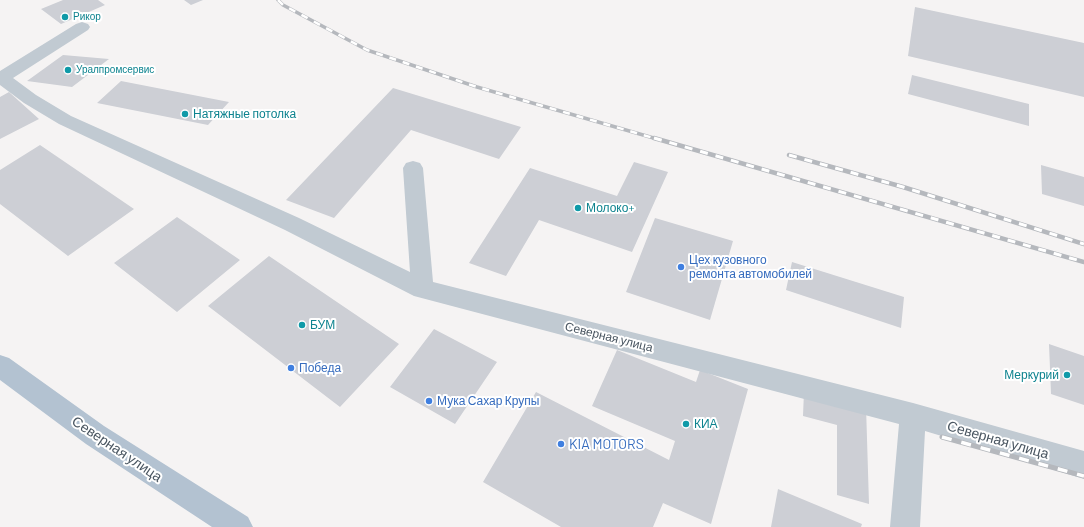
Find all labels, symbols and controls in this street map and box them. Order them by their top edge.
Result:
place label: Рикор [73,11,101,23]
marker: Рикор [60,12,70,22]
place label: Уралпромсервис [76,64,154,76]
marker: Уралпромсервис [63,65,73,75]
place label: Натяжные потолка [193,107,296,121]
marker: Натяжные потолка [180,109,190,119]
place label: Молоко+ [586,201,634,215]
marker: Молоко+ [573,203,583,213]
place label: Цех кузовного ремонта автомобилей [689,253,812,281]
marker: Цех кузовного ремонта автомобилей [676,262,686,272]
place label: БУМ [310,318,335,332]
street label: Северная улица [564,319,654,355]
marker: БУМ [297,320,307,330]
place label: Победа [299,361,341,375]
marker: Победа [286,363,296,373]
place label: Меркурий [1004,368,1059,382]
marker: Меркурий [1062,370,1072,380]
place label: Мука Сахар Крупы [437,394,539,408]
marker: Мука Сахар Крупы [424,396,434,406]
street label: Северная улица [69,413,165,485]
place label: КИА [694,417,718,431]
street label: Северная улица [945,417,1051,463]
marker: КИА [681,419,691,429]
place label: KIA MOTORS [569,436,644,452]
marker: KIA MOTORS [556,439,566,449]

